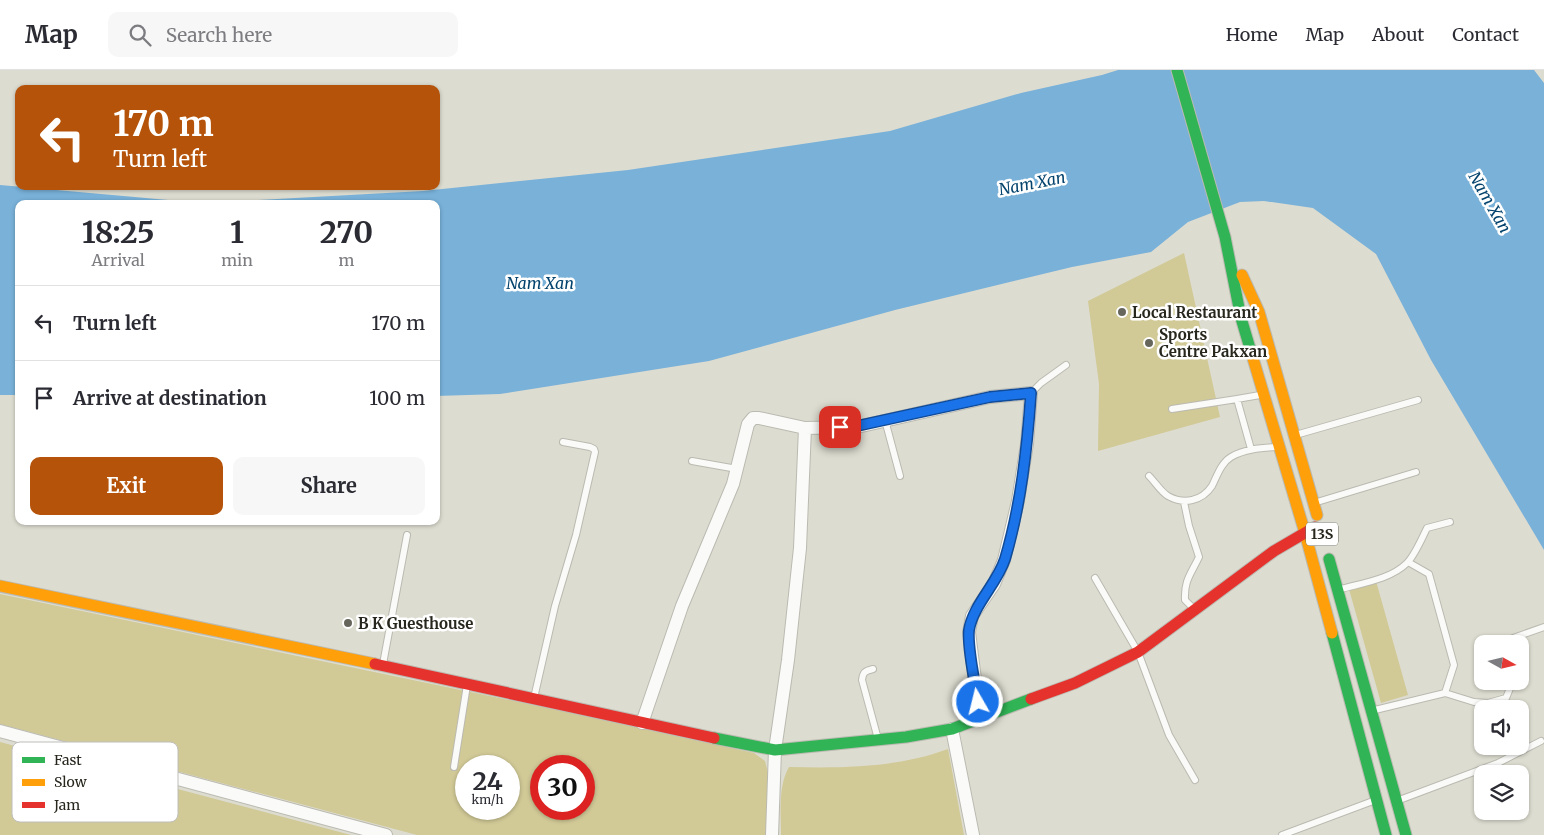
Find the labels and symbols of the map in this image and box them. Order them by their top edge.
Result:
water label: Nam Xan [997,167,1067,199]
water label: Nam Xan [1464,168,1516,236]
water label: Nam Xan [506,273,574,293]
place label: Local Restaurant [1132,303,1257,322]
marker: Local Restaurant [1116,306,1128,318]
place label: Sports Centre Pakxan [1159,325,1267,361]
marker: Sports Centre Pakxan [1143,337,1155,349]
pin [819,406,861,448]
road number: 13S [1306,522,1338,546]
place label: B K Guesthouse [358,614,474,633]
marker: B K Guesthouse [342,617,354,629]
north arrow [1474,635,1529,690]
position arrow [951,675,1003,727]
legend [12,742,178,822]
text: Fast [54,751,82,769]
speed limit sign: 30 [530,755,595,820]
text: Slow [54,773,87,791]
text: Jam [53,796,80,814]

